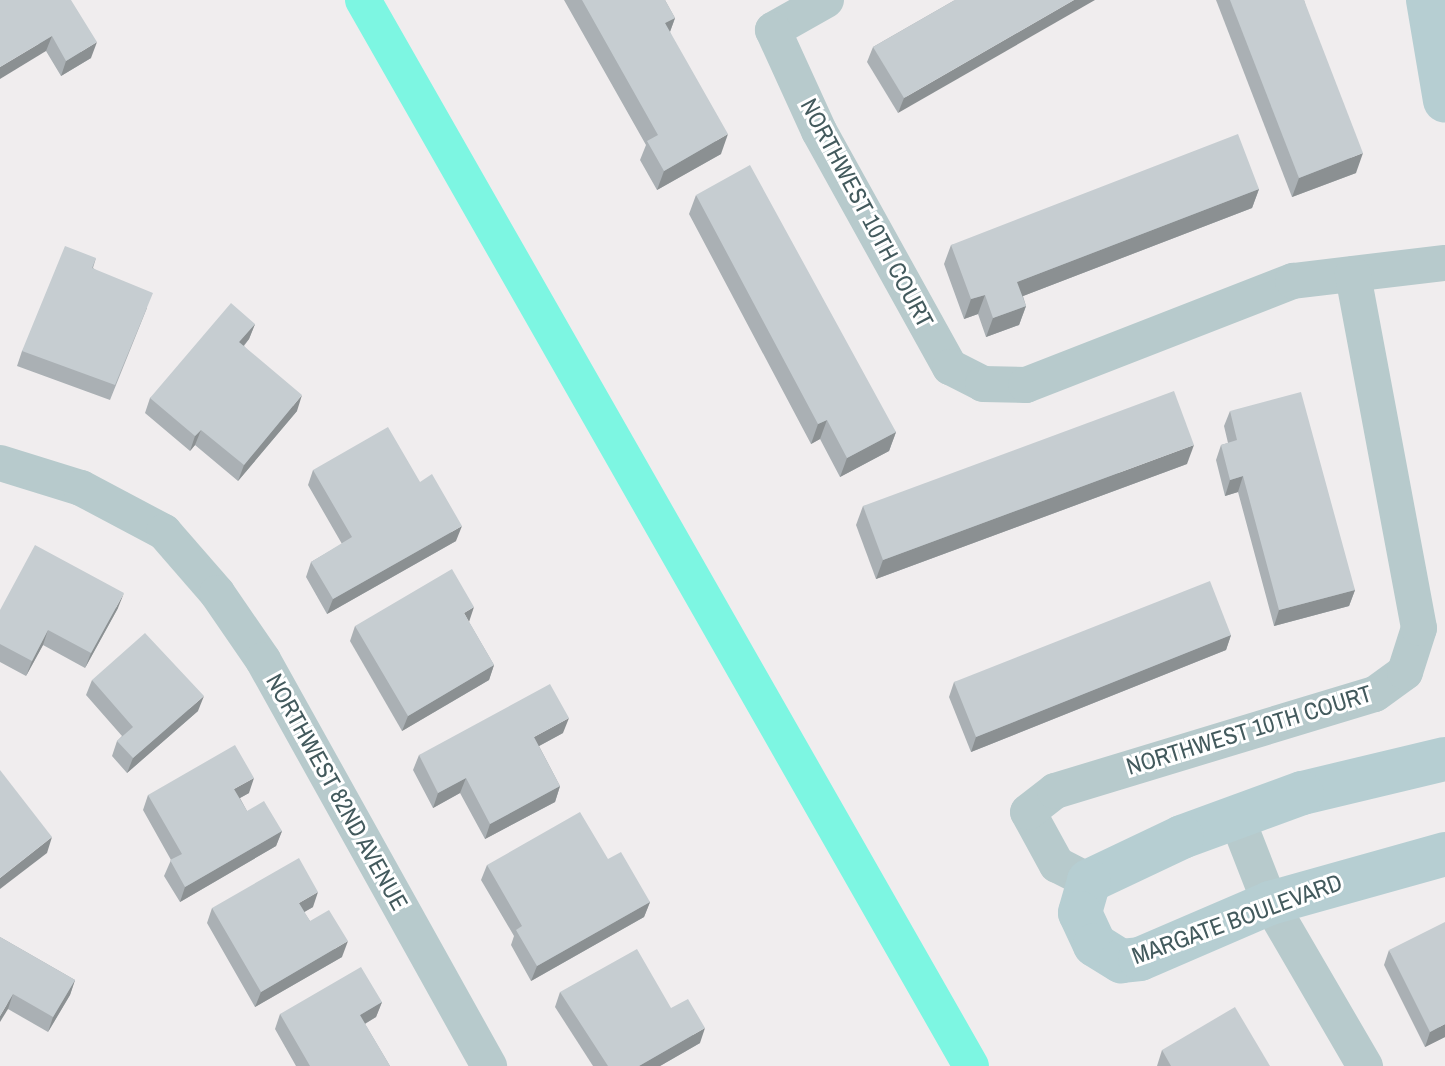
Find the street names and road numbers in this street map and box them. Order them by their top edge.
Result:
street label: NORTHWEST 10TH COURT [794,94,940,332]
street label: NORTHWEST 82ND AVENUE [260,668,414,916]
street label: NORTHWEST 10TH COURT [1123,679,1375,781]
street label: MARGATE BOULEVARD [1128,868,1346,970]

